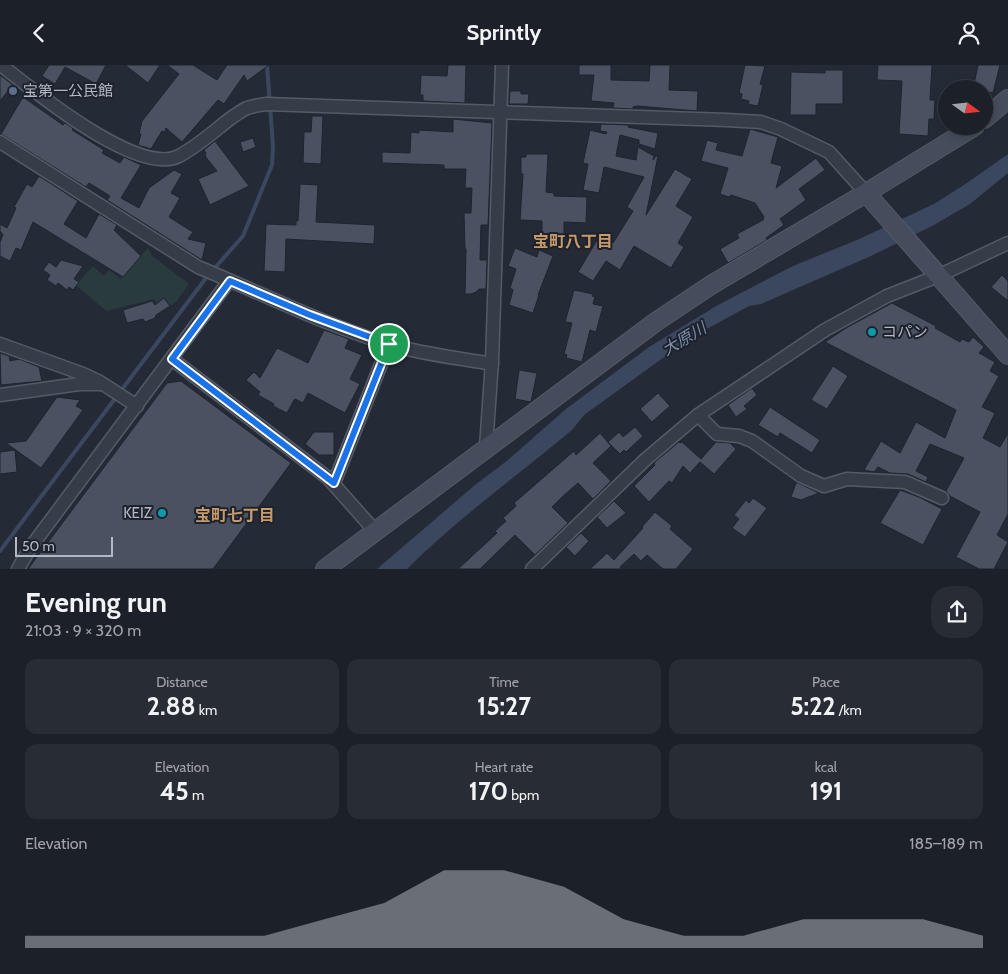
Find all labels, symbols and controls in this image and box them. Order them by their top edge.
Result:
icon: back [25,19,53,47]
text: Sprintly [467,19,541,46]
icon: person [955,19,983,47]
north arrow [938,80,992,135]
map controls [938,80,993,135]
place label: 宝第一公民館 [23,82,113,100]
marker: 宝第一公民館 [7,85,19,97]
district label: 宝町八丁目 [533,232,613,251]
water label: 大原川 [659,317,711,360]
pin [368,323,410,365]
place label: コパン [882,323,928,341]
marker: コパン [866,326,878,338]
icon: arrive [375,330,403,358]
place label: KEIZ [123,504,153,522]
district label: 宝町七丁目 [195,506,275,525]
marker: KEIZ [156,507,168,519]
scale bar [15,534,112,557]
text: 50 m [22,537,55,555]
text: Evening run [25,585,167,619]
button: share [931,586,983,638]
text: 21:03 · 9 × 320 m [25,621,141,640]
text: Distance [156,673,208,691]
text: Time [489,673,519,691]
text: Pace [812,673,840,691]
text: 2.88 [147,691,196,721]
text: 15:27 [477,691,531,721]
text: 5:22 [790,691,836,721]
text: km [196,701,217,719]
text: /km [836,701,862,719]
text: Elevation [155,758,209,776]
text: Heart rate [475,758,533,776]
text: kcal [815,758,837,776]
text: 45 [160,776,189,806]
text: 170 [469,776,508,806]
text: 191 [810,776,842,806]
text: m [189,786,204,804]
text: bpm [508,786,539,804]
text: Elevation [25,834,88,853]
text: 185–189 m [909,834,983,853]

